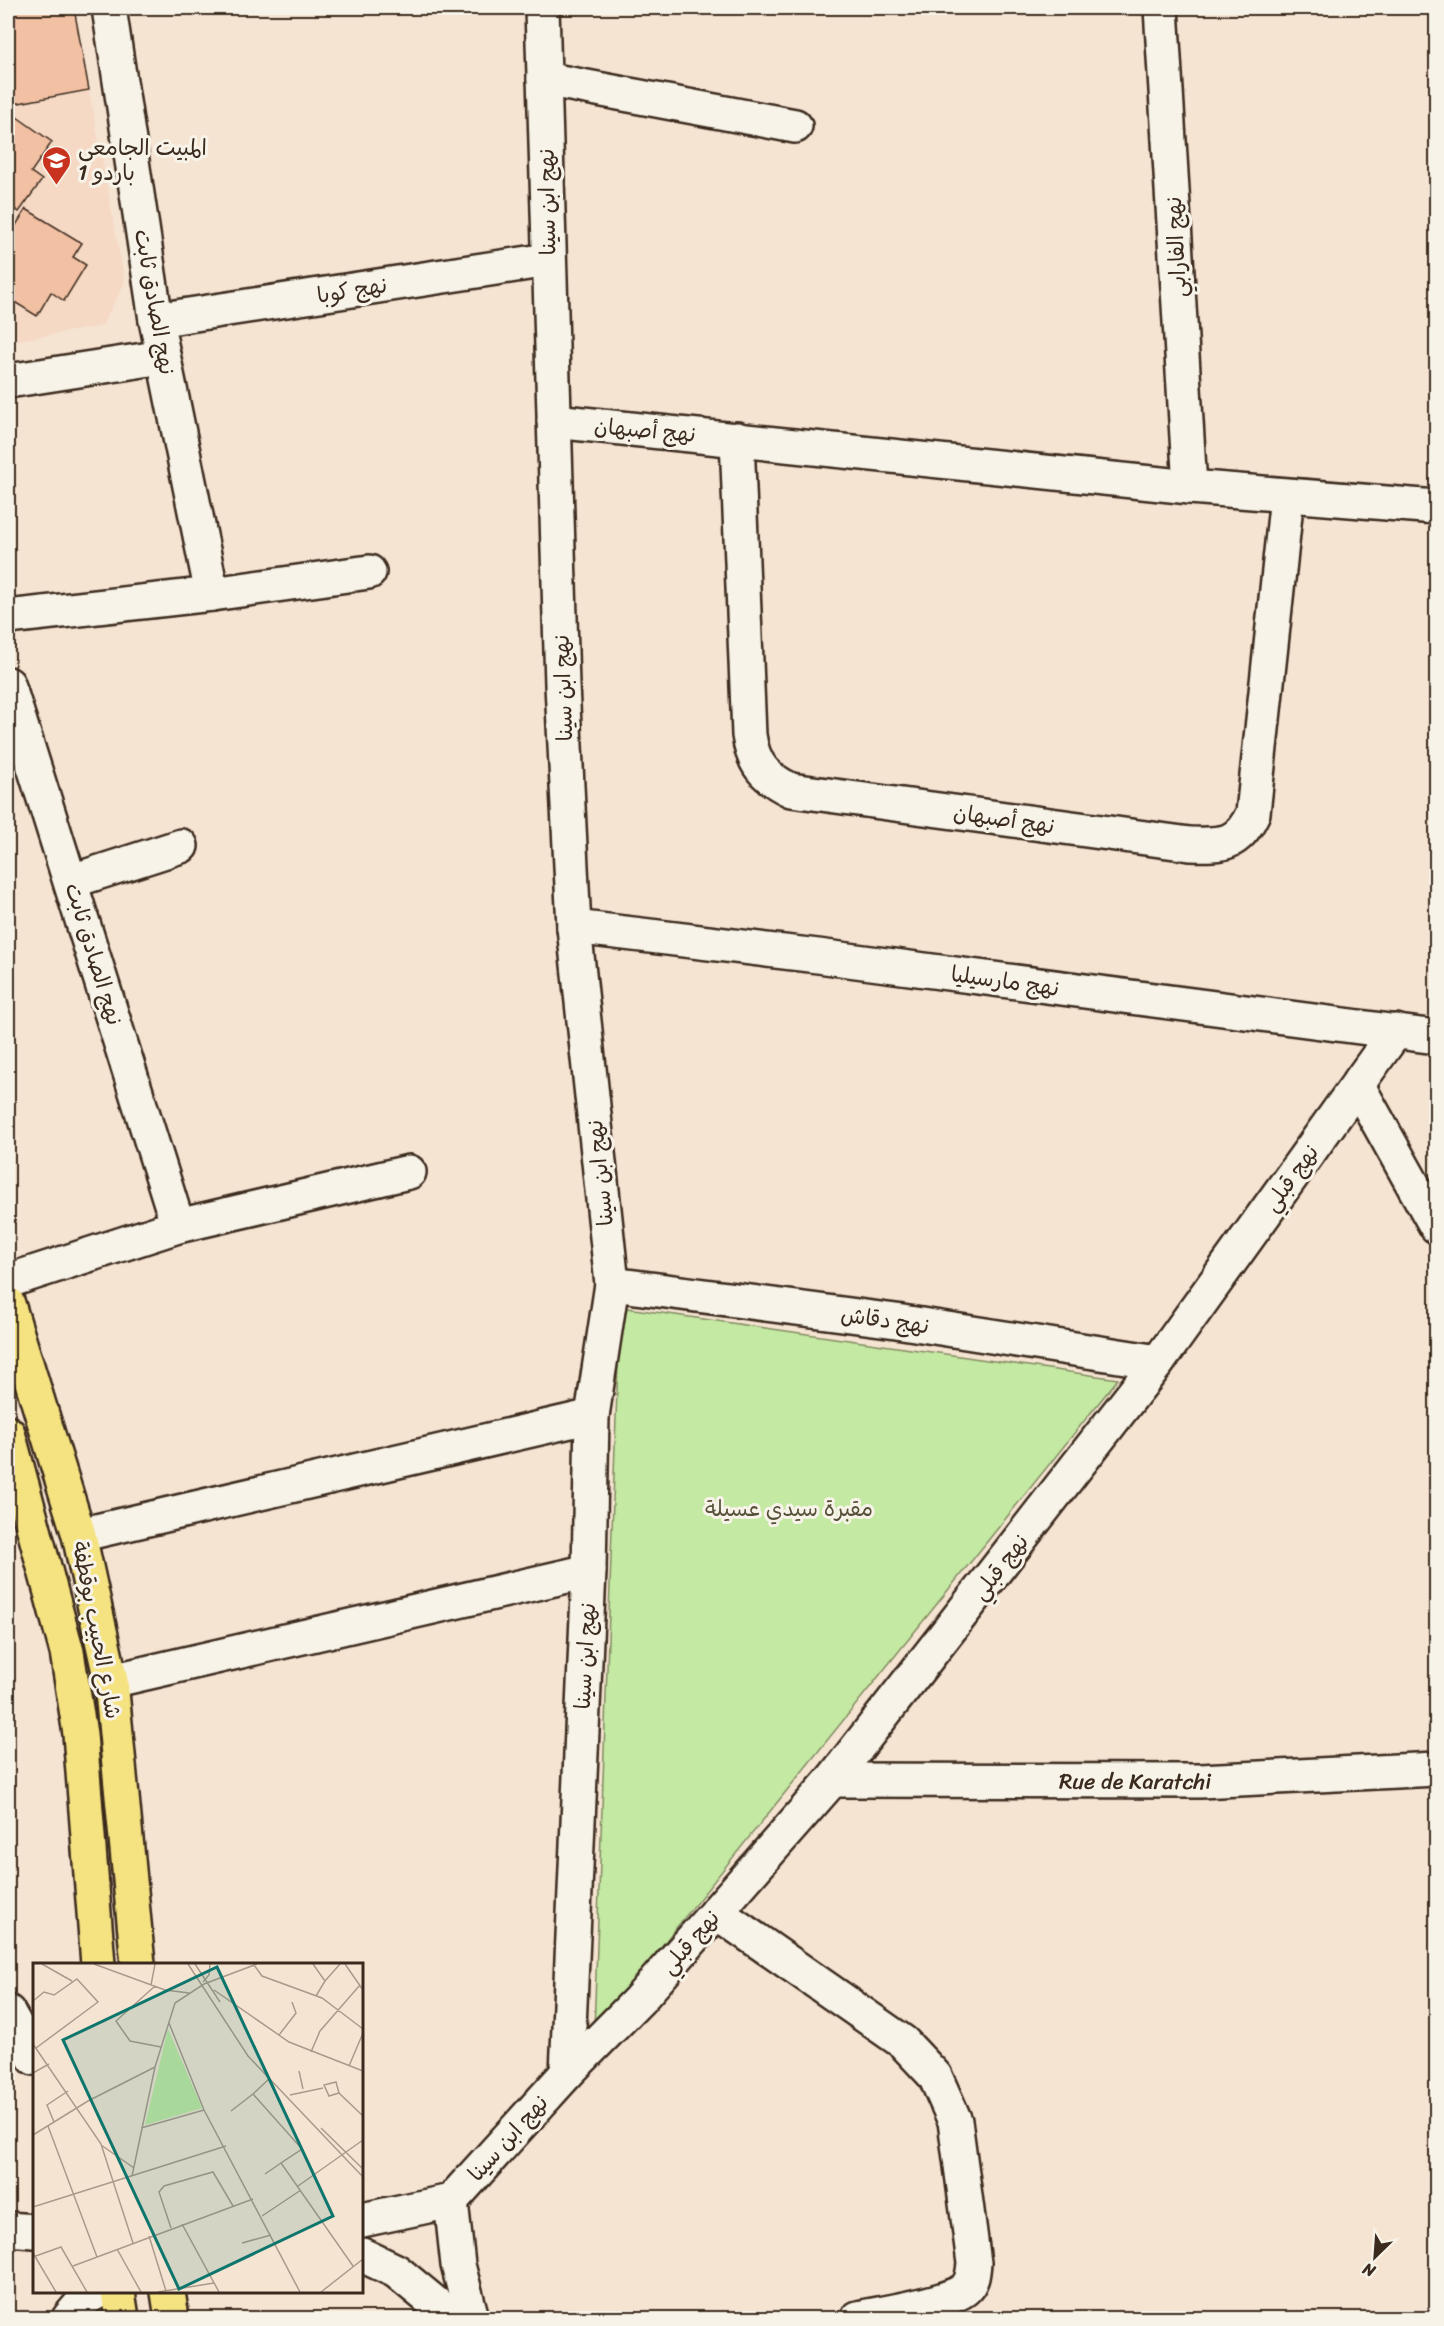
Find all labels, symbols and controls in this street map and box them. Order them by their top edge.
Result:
place label: المبيت الجامعي باردو 1 [78,128,207,192]
school or university icon: المبيت الجامعي باردو 1 [41,144,73,186]
street label: نهج ابن سينا [527,148,567,256]
street label: نهج الفارابي [1154,196,1198,298]
street label: نهج الصادق ثابت [123,226,187,378]
street label: نهج كوبا [314,265,390,315]
street label: نهج أصبهان [593,406,697,454]
street label: نهج ابن سينا [542,634,584,742]
street label: نهج أصبهان [951,793,1057,845]
street label: نهج الصادق ثابت [54,878,134,1030]
street label: نهج مارسيليا [948,954,1062,1008]
street label: نهج ابن سينا [575,1118,625,1228]
street label: نهج قبلي [1253,1136,1329,1220]
street label: نهج دقاش [838,1295,932,1345]
park label: مقبرة سيدي عسيلة [705,1489,873,1528]
street label: نهج قبلي [961,1525,1039,1609]
street label: شارع الحبيب بوقطفة [61,1538,133,1722]
street label: نهج ابن سينا [563,1602,607,1710]
street label: Rue de Karatchi [1059,1761,1213,1801]
street label: نهج قبلي [650,1900,730,1984]
inset map [33,1963,363,2293]
street label: نهج ابن سينا [458,2085,558,2191]
north arrow [1345,2227,1405,2287]
text: N [1357,2254,1381,2286]

